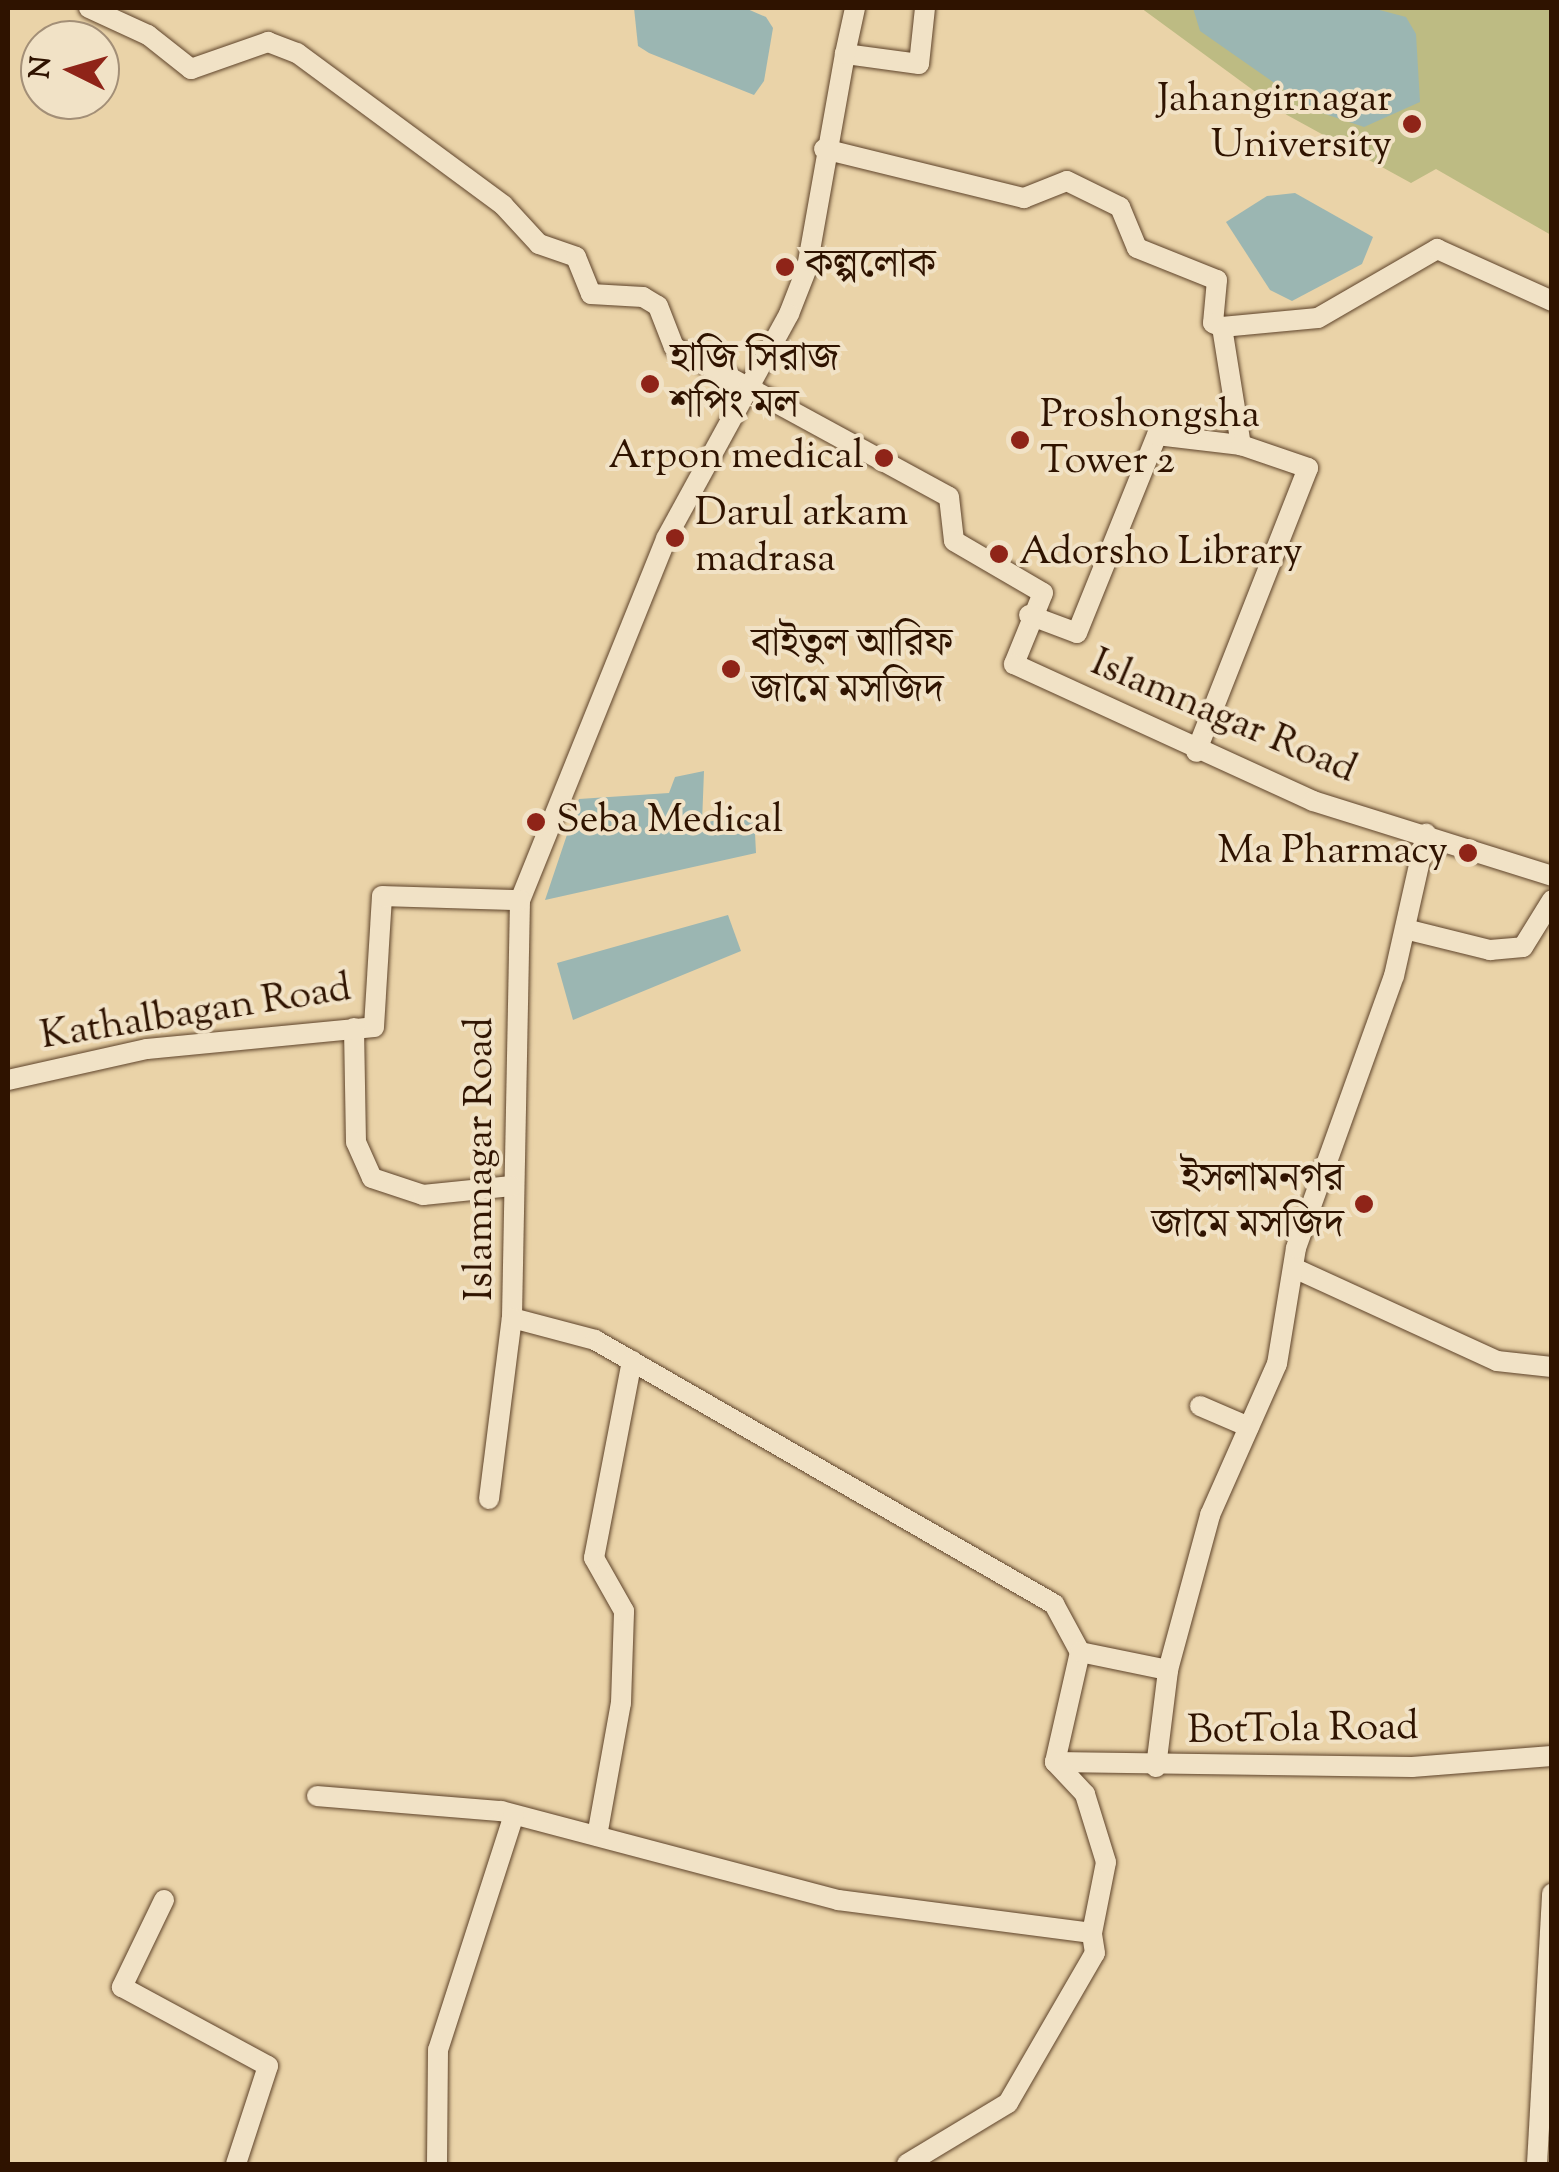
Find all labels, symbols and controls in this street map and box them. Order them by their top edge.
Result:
north arrow [20,20,120,120]
text: N [21,55,63,80]
place label: Jahangirnagar University [1157,77,1392,171]
marker: Jahangirnagar University [1401,113,1423,135]
place label: কল্পলোক [805,243,936,291]
marker: কল্পলোক [774,256,796,278]
place label: হাজি সিরাজ শপিং মল [670,337,839,431]
marker: হাজি সিরাজ শপিং মল [639,373,661,395]
place label: Proshongsha Tower 2 [1040,393,1260,487]
marker: Proshongsha Tower 2 [1009,429,1031,451]
place label: Arpon medical [608,434,864,482]
marker: Arpon medical [873,447,895,469]
place label: Darul arkam madrasa [695,491,908,585]
marker: Darul arkam madrasa [664,527,686,549]
place label: Adorsho Library [1019,530,1303,578]
marker: Adorsho Library [988,543,1010,565]
place label: বাইতুল আরিফ জামে মসজিদ [751,622,953,716]
street label: Islamnagar Road [1083,640,1363,796]
marker: বাইতুল আরিফ জামে মসজিদ [720,658,742,680]
place label: Seba Medical [556,798,783,846]
marker: Seba Medical [525,811,547,833]
place label: Ma Pharmacy [1218,829,1448,877]
marker: Ma Pharmacy [1457,842,1479,864]
street label: Kathalbagan Road [37,966,355,1062]
street label: Islamnagar Road [458,1017,506,1301]
place label: ইসলামনগর জামে মসজিদ [1151,1157,1344,1251]
marker: ইসলামনগর জামে মসজিদ [1353,1193,1375,1215]
street label: BotTola Road [1187,1705,1419,1757]

